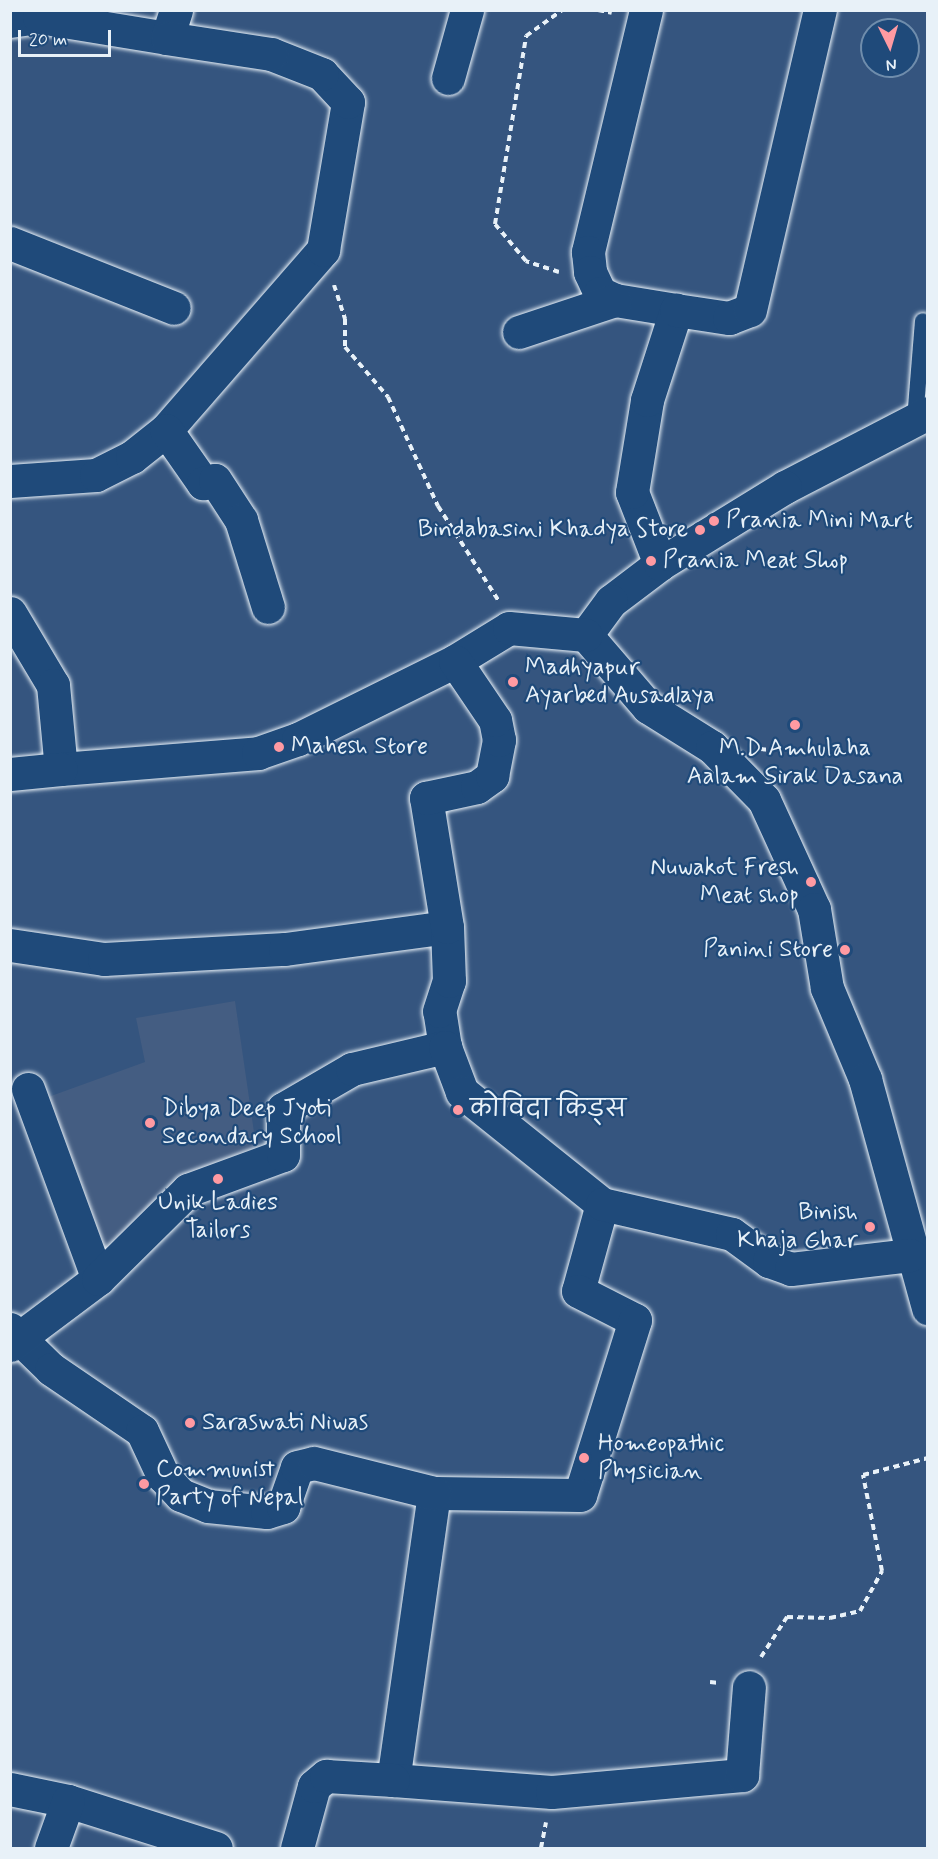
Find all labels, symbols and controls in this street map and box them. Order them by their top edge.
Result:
scale bar [21,18,114,56]
north arrow [860,18,920,78]
text: 20 m [29,28,67,52]
text: N [885,54,898,75]
place label: Prania Mini Mart [726,507,915,535]
marker: Prania Mini Mart [707,514,721,528]
place label: Bindabasini Khadya Store [419,516,688,544]
marker: Bindabasini Khadya Store [693,523,707,537]
place label: Prania Meat Shop [663,547,848,575]
marker: Prania Meat Shop [644,554,658,568]
place label: Madhyapur Ayarbed Ausadlaya [525,654,715,710]
marker: Madhyapur Ayarbed Ausadlaya [506,675,520,689]
marker: M.D Amhulaha Aalam Sirak Dasana [788,718,802,732]
place label: Mahesh Store [291,733,428,761]
place label: M.D Amhulaha Aalam Sirak Dasana [686,735,904,791]
marker: Mahesh Store [272,740,286,754]
place label: Nuwakot Fresh Meat shop [652,854,799,910]
marker: Nuwakot Fresh Meat shop [804,875,818,889]
place label: Panini Store [703,936,833,964]
marker: Panini Store [838,943,852,957]
place label: Dibya Deep Jyoti Secondary School [162,1095,342,1151]
place label: कोविदा किड्स [470,1096,626,1124]
marker: कोविदा किड्स [451,1103,465,1117]
marker: Dibya Deep Jyoti Secondary School [143,1116,157,1130]
marker: Unik Ladies Tailors [211,1172,225,1186]
place label: Unik Ladies Tailors [159,1189,277,1245]
place label: Binish Khaja Ghar [739,1199,858,1255]
marker: Binish Khaja Ghar [863,1220,877,1234]
place label: Saraswati Niwas [202,1409,368,1437]
marker: Saraswati Niwas [183,1416,197,1430]
place label: Homeopathic Physician [598,1430,724,1486]
marker: Homeopathic Physician [575,1449,593,1467]
place label: Communist Party of Nepal [156,1456,301,1512]
marker: Communist Party of Nepal [137,1477,151,1491]

